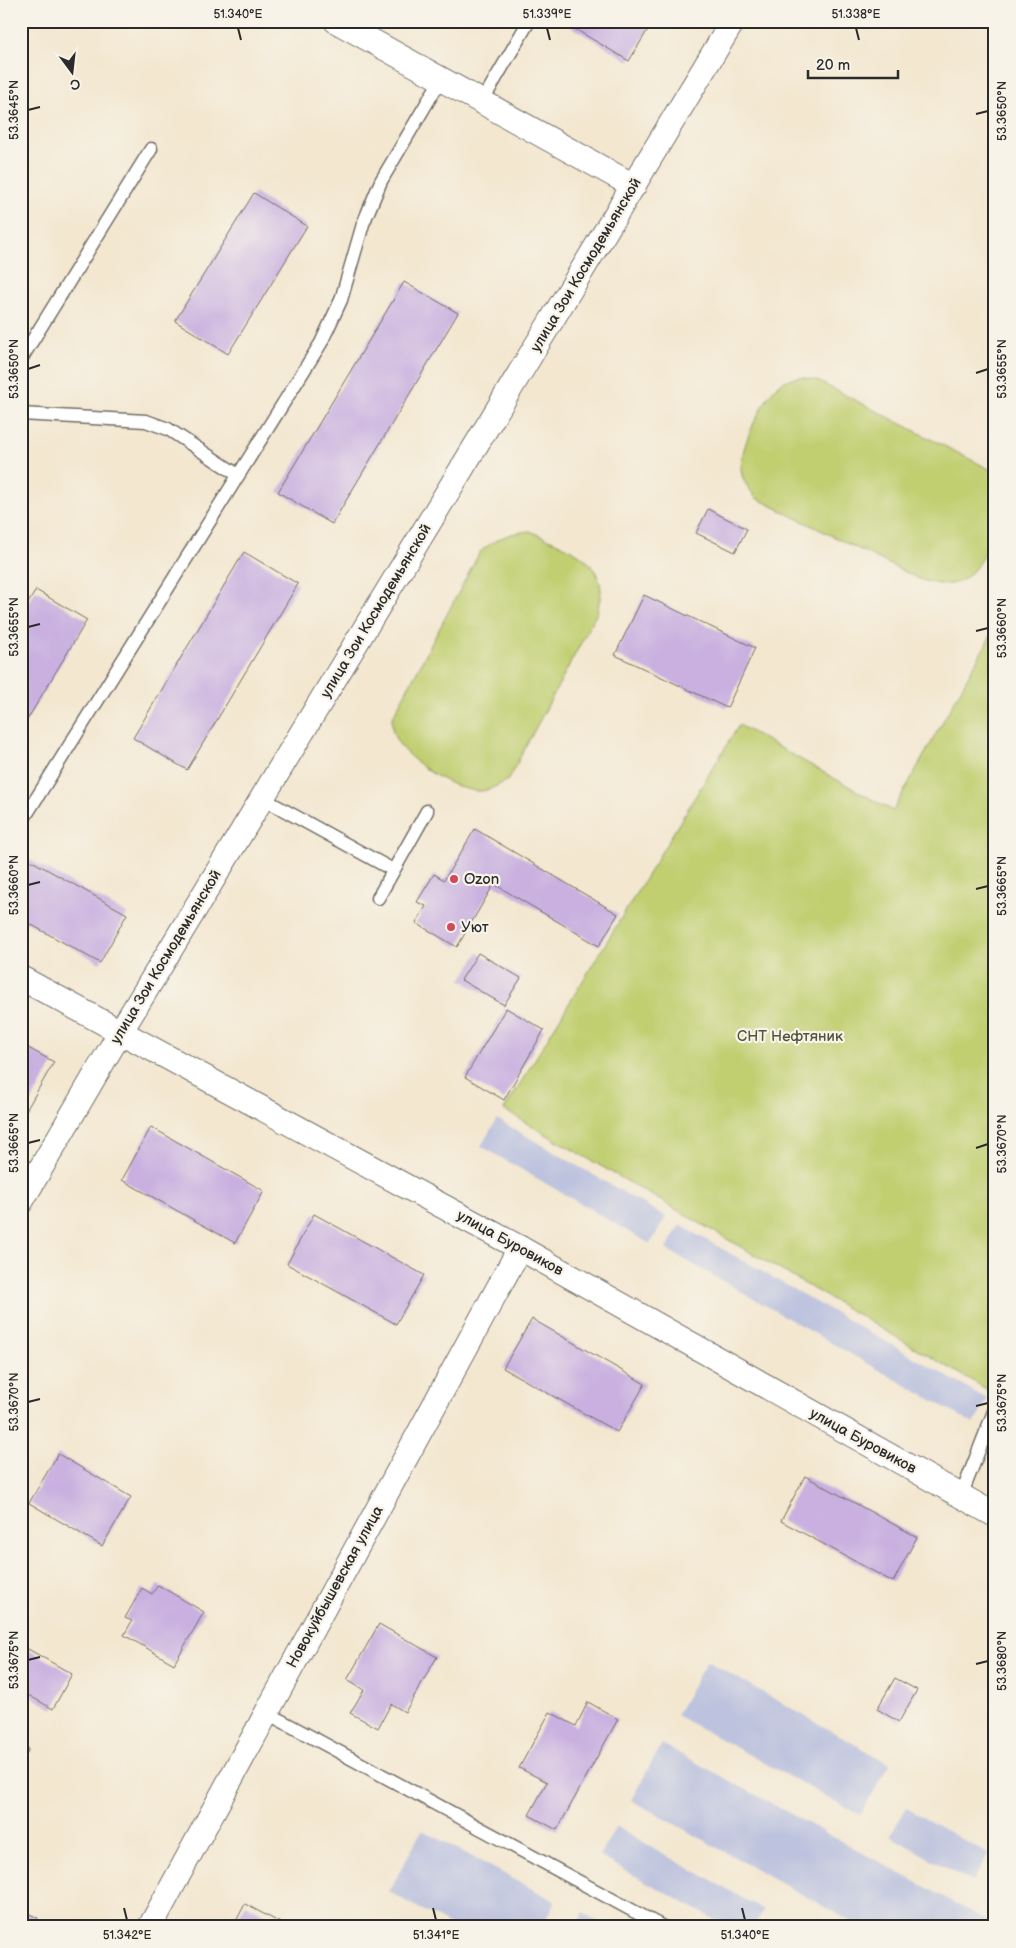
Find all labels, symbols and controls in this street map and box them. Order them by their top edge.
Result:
text: 51.340°E [213,7,263,22]
text: 51.339°E [523,7,572,22]
text: 51.338°E [831,7,881,22]
north arrow [48,48,98,98]
scale bar [808,48,898,80]
text: 20 m [816,56,850,75]
text: С [68,75,82,94]
text: 53.3645°N [7,80,22,140]
text: 53.3650°N [995,81,1010,141]
street label: улица Зои Космодемьянской [526,174,646,356]
text: 53.3650°N [7,339,22,399]
text: 53.3655°N [995,339,1010,399]
street label: улица Зои Космодемьянской [316,520,436,702]
text: 53.3655°N [7,597,22,657]
text: 53.3660°N [995,598,1010,658]
text: 53.3660°N [7,855,22,915]
text: 53.3665°N [995,856,1010,916]
street label: улица Зои Космодемьянской [106,866,226,1048]
place label: Ozon [464,870,499,889]
marker: Ozon [448,873,460,885]
place label: Уют [461,918,489,937]
marker: Уют [445,921,457,933]
park label: СНТ Нефтяник [737,1027,843,1046]
text: 53.3665°N [7,1113,22,1173]
text: 53.3670°N [995,1115,1010,1173]
street label: улица Буровиков [453,1206,567,1280]
text: 53.3670°N [7,1373,22,1431]
text: 53.3675°N [995,1374,1010,1432]
street label: улица Буровиков [806,1404,920,1478]
street label: Новокуйбышевская улица [282,1502,388,1672]
text: 53.3675°N [7,1631,22,1689]
text: 53.3680°N [995,1631,1010,1691]
text: 51.342°E [103,1928,151,1943]
text: 51.341°E [413,1928,459,1943]
text: 51.340°E [720,1928,770,1943]

